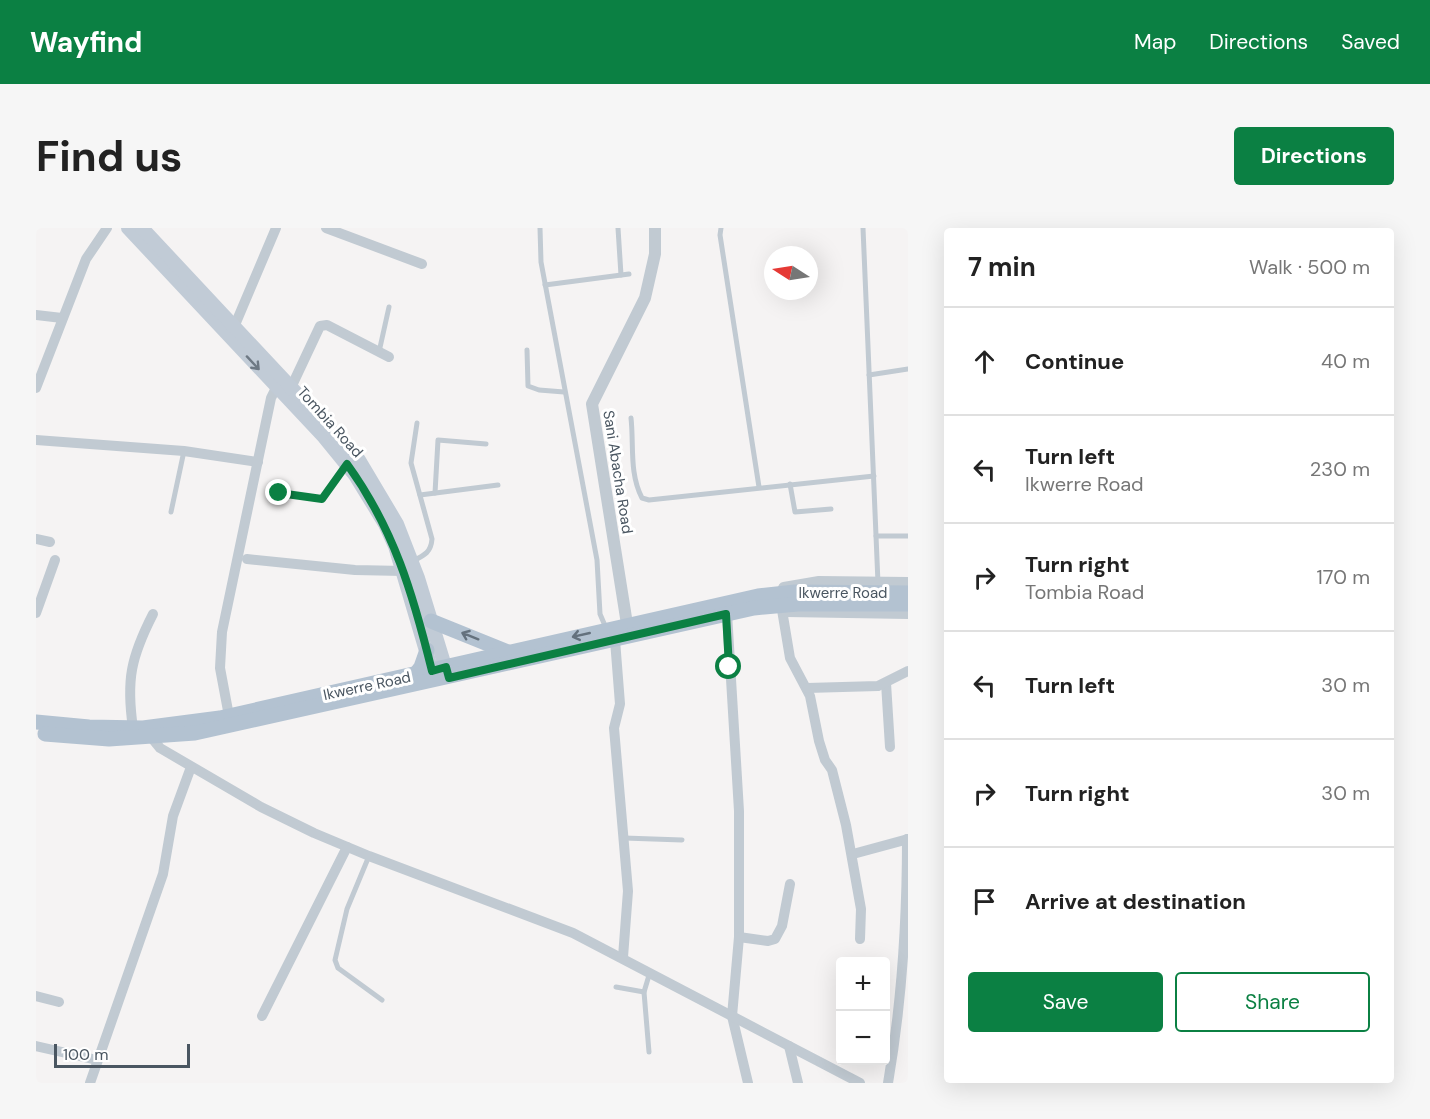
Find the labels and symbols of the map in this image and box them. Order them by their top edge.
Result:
north arrow [764,246,818,300]
one-way arrow [246,355,260,370]
street label: Tombia Road [293,382,367,462]
street label: Sani Abacha Road [598,409,638,535]
route end [265,479,291,505]
street label: Ikwerre Road [799,583,888,603]
one-way arrow [461,630,480,641]
one-way arrow [572,630,591,641]
route start [715,653,741,679]
street label: Ikwerre Road [321,667,413,705]
scale bar [54,1041,190,1068]

